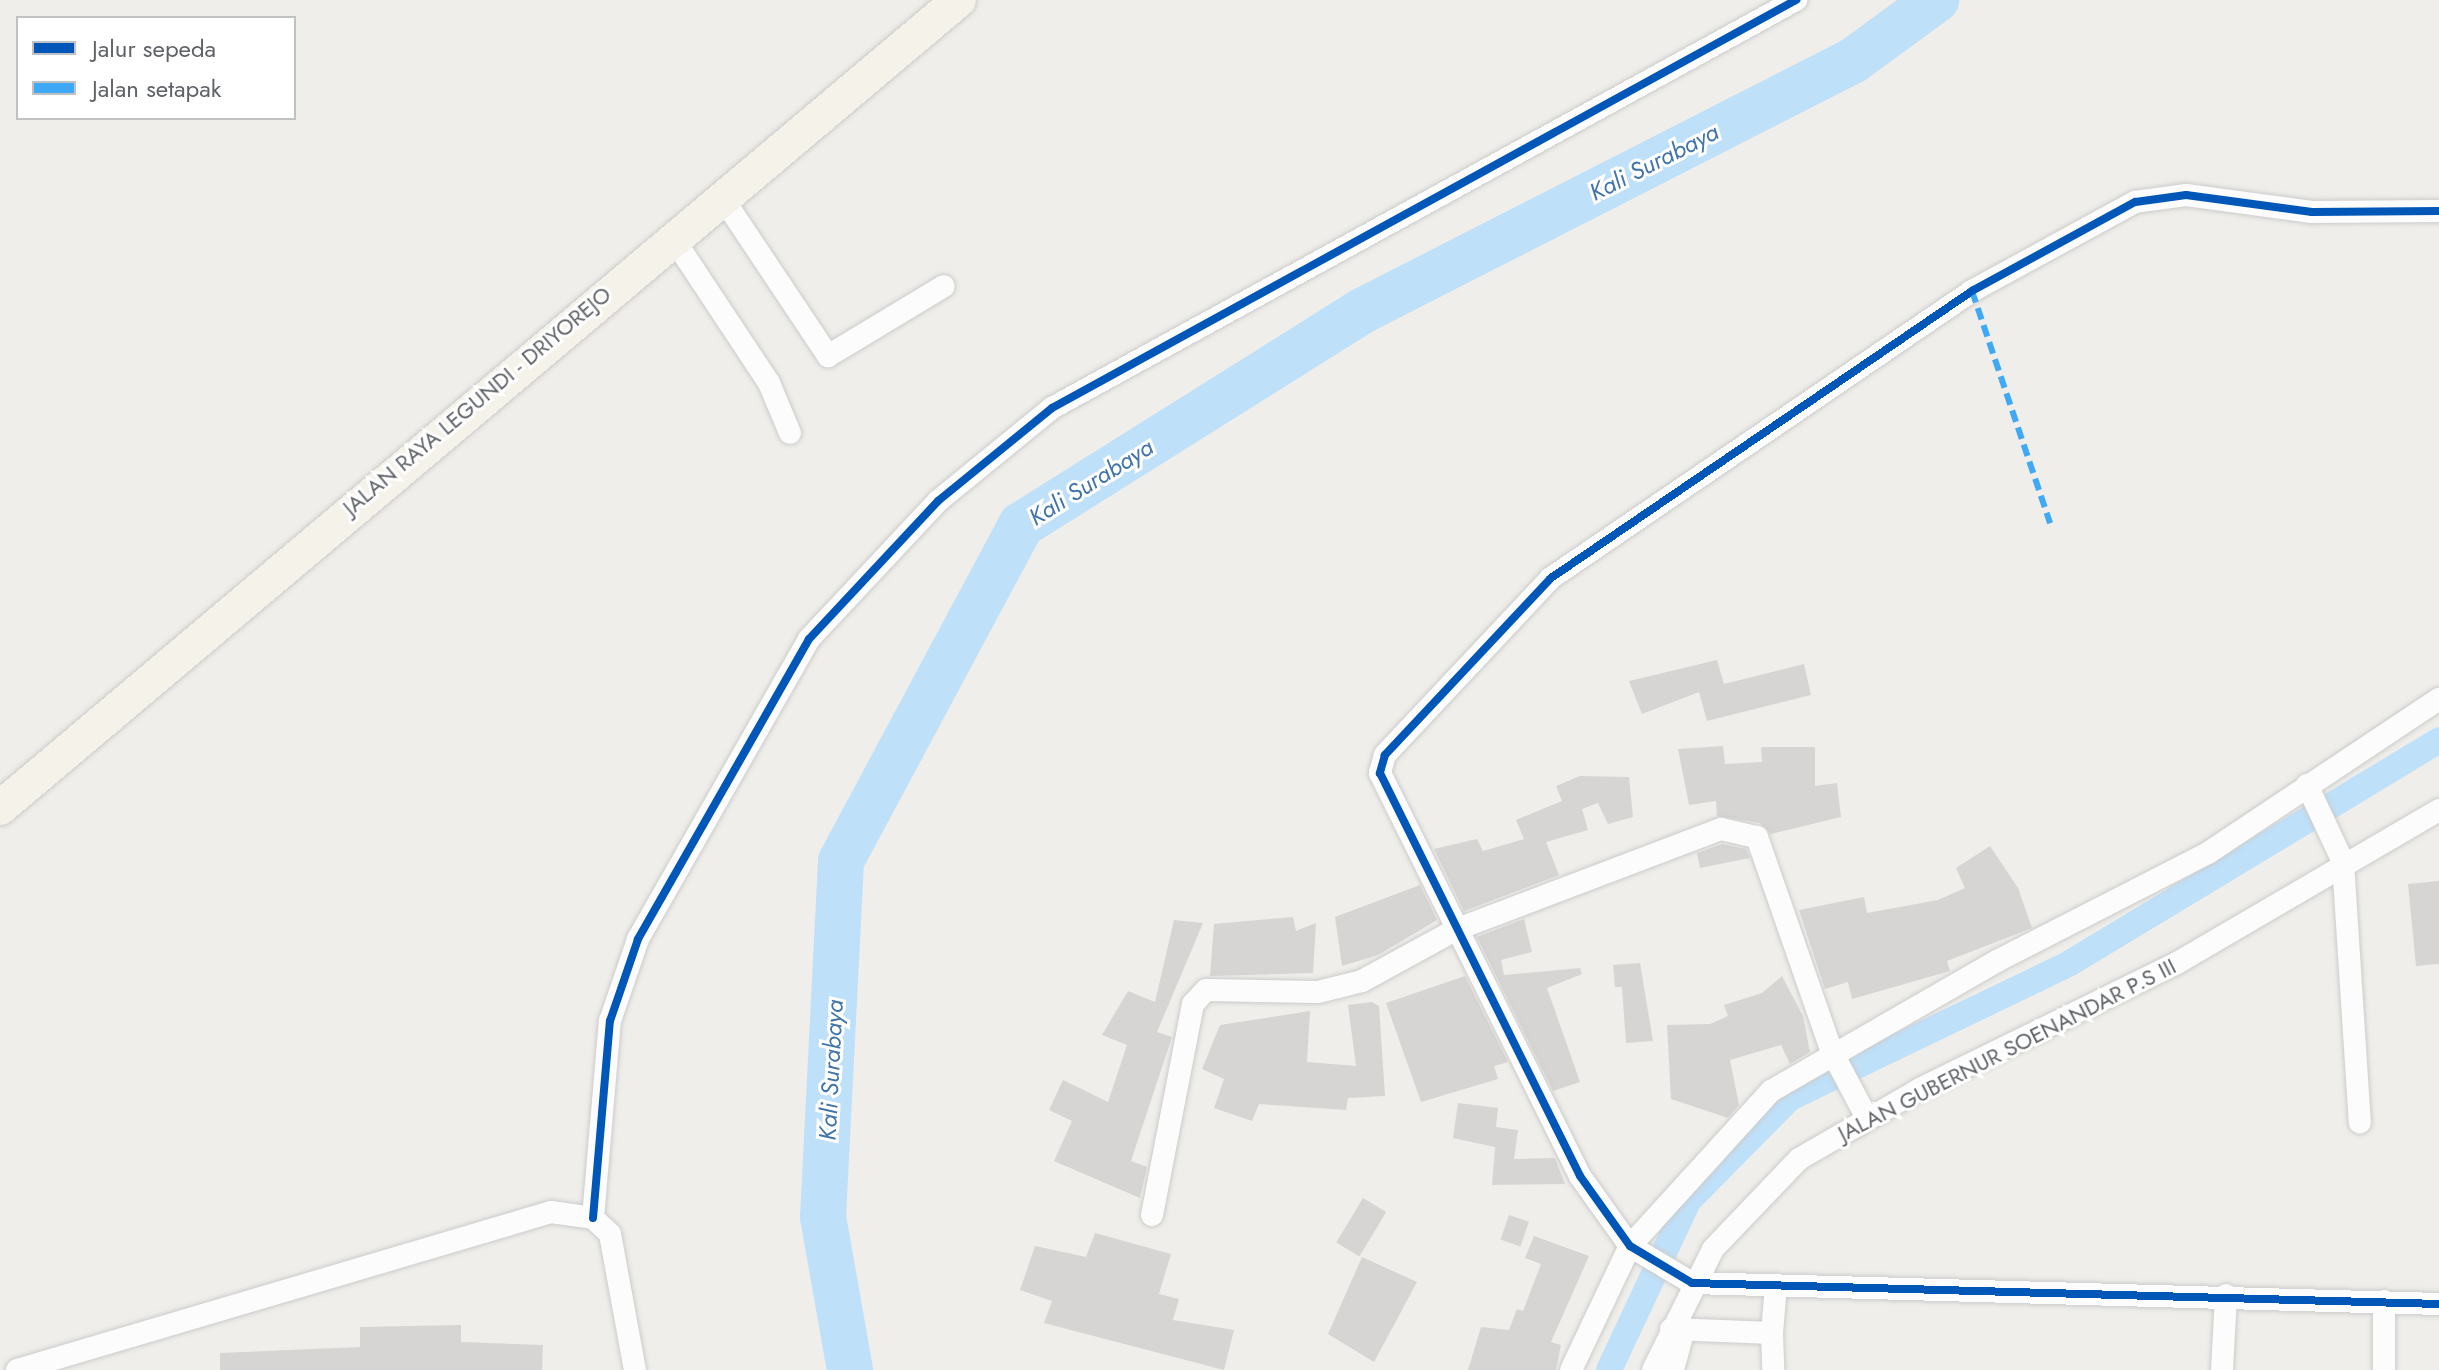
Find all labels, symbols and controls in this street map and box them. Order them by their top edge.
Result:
legend [16,16,296,120]
text: Jalur sepeda [92,31,216,66]
text: Jalan setapak [92,71,221,106]
water label: Kali Surabaya [1585,117,1723,207]
street label: JALAN RAYA LEGUNDI - DRIYOREJO [338,281,616,521]
water label: Kali Surabaya [1023,432,1159,532]
street label: JALAN GUBERNUR SOENANDAR P.S III [1834,953,2180,1147]
water label: Kali Surabaya [813,999,849,1141]

